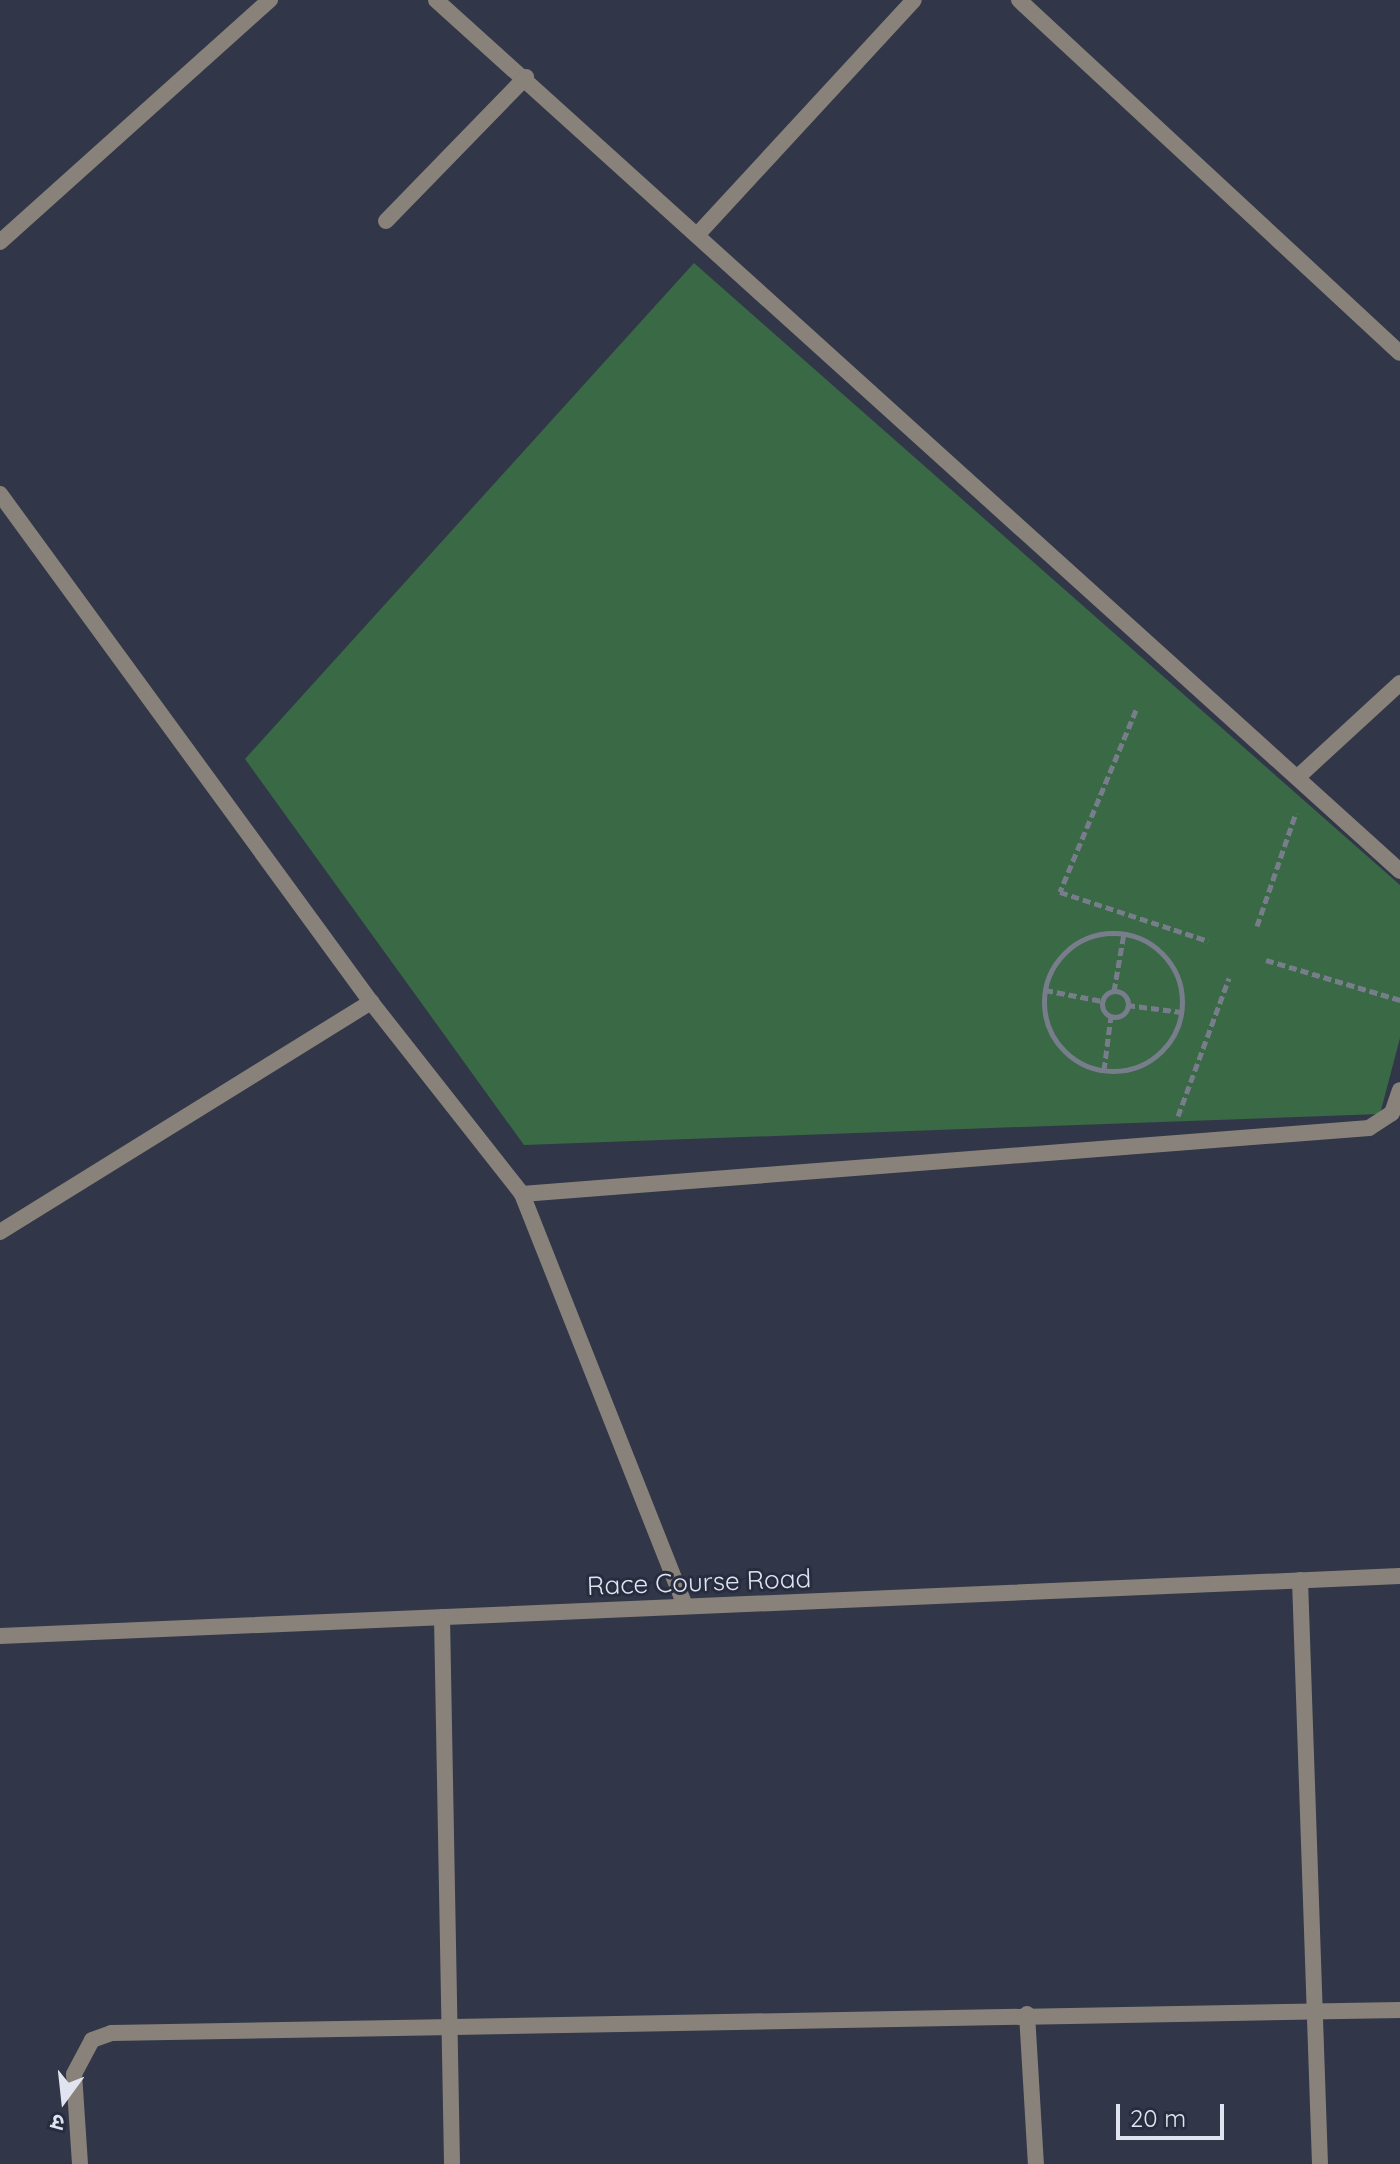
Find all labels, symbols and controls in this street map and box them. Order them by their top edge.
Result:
street label: Race Course Road [586,1562,812,1602]
north arrow [24,2060,104,2140]
scale bar [1120,2088,1228,2138]
text: 20 m [1130,2103,1186,2133]
text: उ [48,2108,68,2138]

